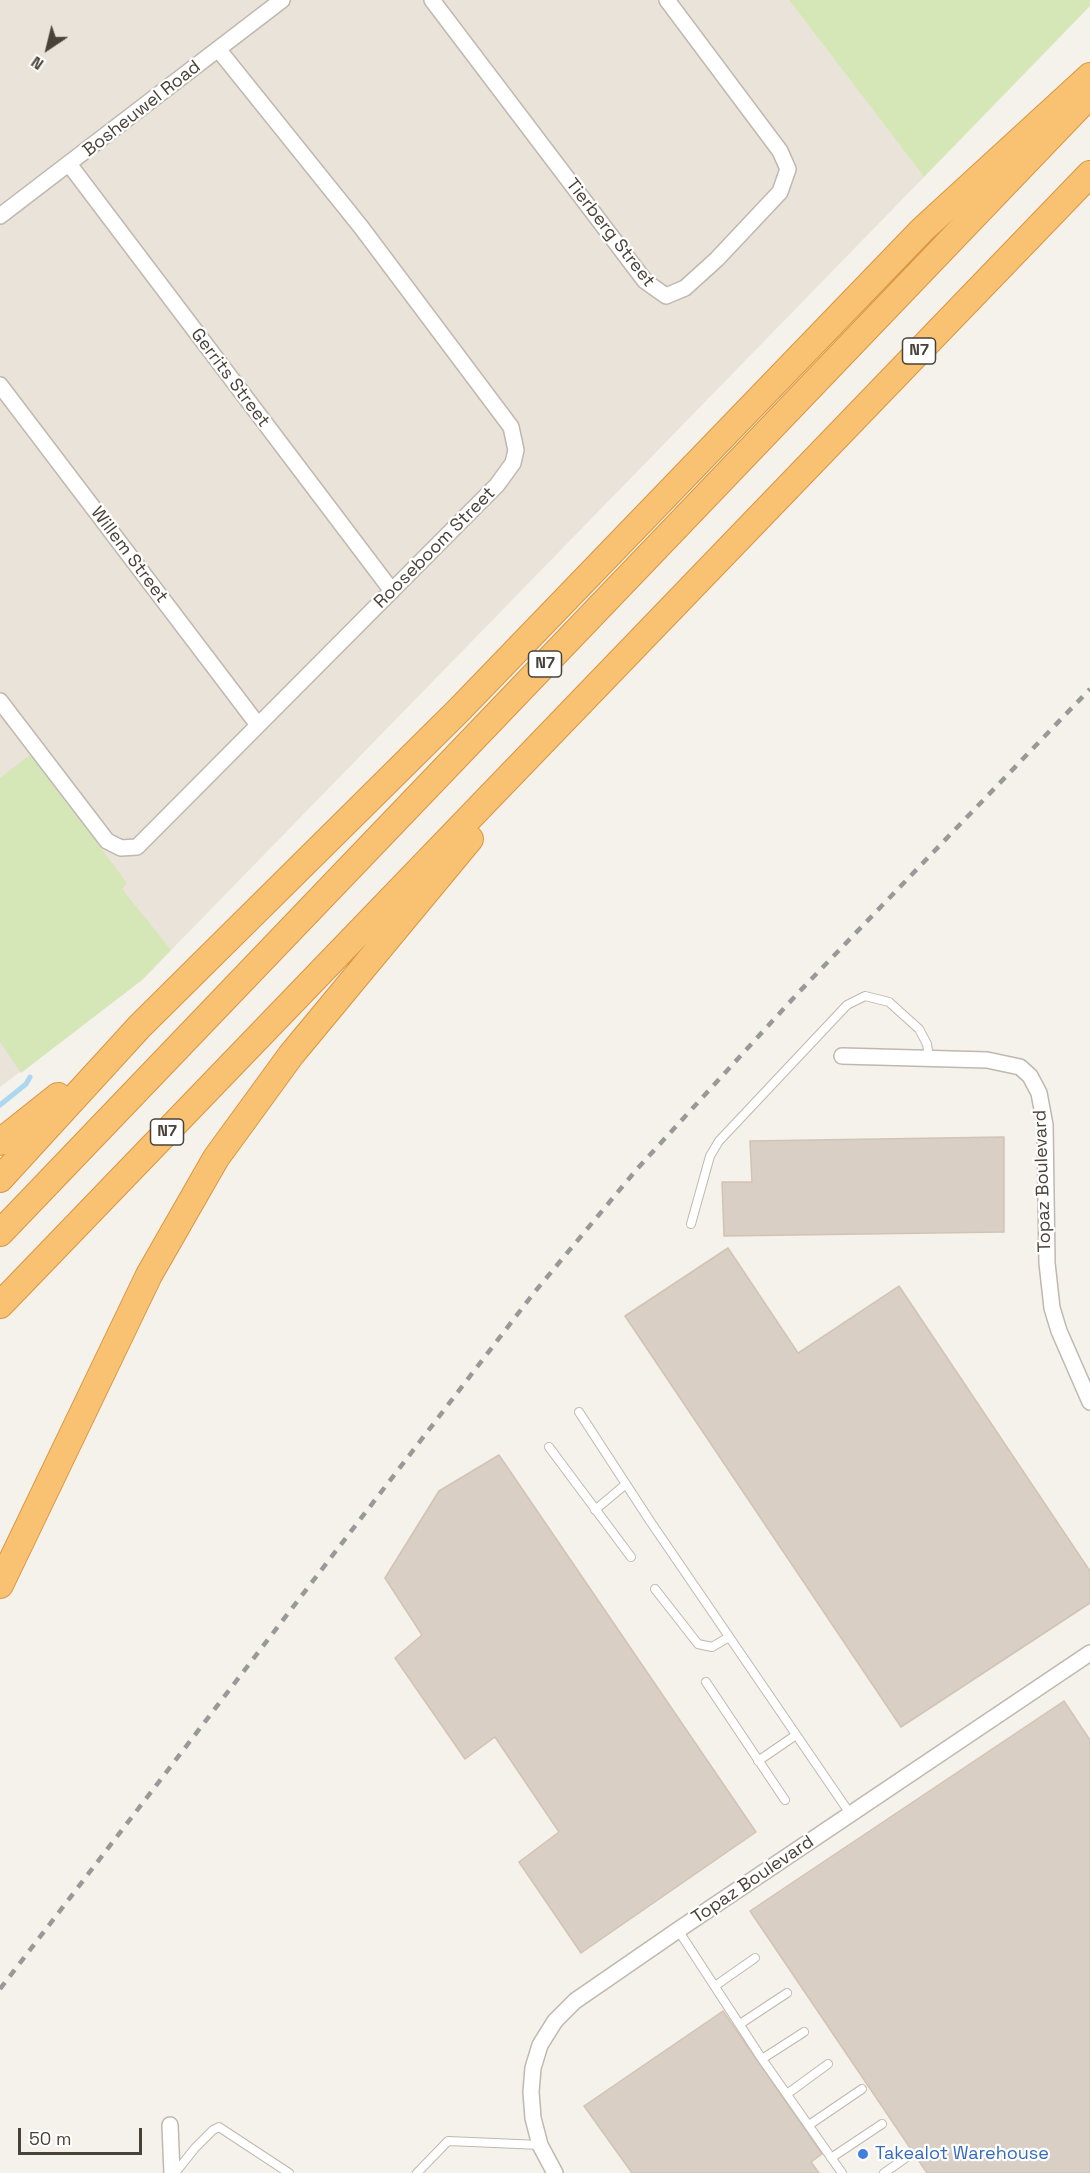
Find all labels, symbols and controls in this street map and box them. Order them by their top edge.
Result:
north arrow [18,18,78,78]
text: N [27,51,48,75]
street label: Bosheuwel Road [79,56,205,162]
street label: Tierberg Street [561,174,659,292]
street label: Gerrits Street [186,324,274,432]
road number: N7 [902,338,936,364]
street label: Rooseboom Street [370,483,500,613]
street label: Willem Street [86,503,172,607]
road number: N7 [528,651,562,677]
street label: Topaz Boulevard [1030,1109,1056,1253]
road number: N7 [150,1119,184,1145]
street label: Topaz Boulevard [688,1831,818,1929]
scale bar [21,2116,146,2154]
text: 50 m [29,2127,71,2150]
place label: Takealot Warehouse [875,2143,1049,2165]
marker: Takealot Warehouse [856,2147,870,2161]

